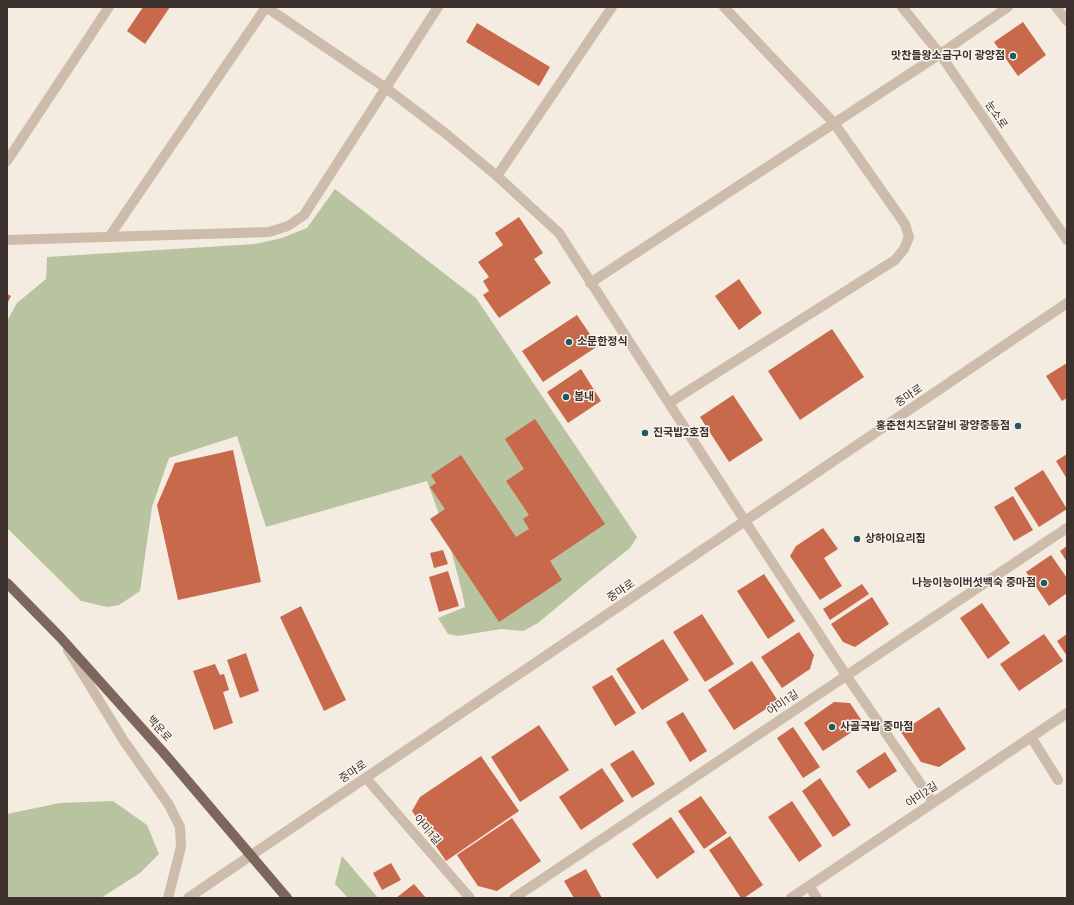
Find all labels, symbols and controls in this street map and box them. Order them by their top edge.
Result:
place label: 맛찬들왕소금구이 광양점 [891,49,1005,63]
marker: 맛찬들왕소금구이 광양점 [1008,51,1018,61]
street label: 눈소로 [982,99,1010,131]
place label: 소문한정식 [577,335,628,349]
marker: 소문한정식 [564,337,574,347]
street label: 중마로 [893,382,925,410]
place label: 봄내 [574,390,594,404]
marker: 봄내 [561,392,571,402]
place label: 홍춘천치즈닭갈비 광양중동점 [876,419,1010,433]
marker: 홍춘천치즈닭갈비 광양중동점 [1013,421,1023,431]
place label: 진국밥2호점 [653,426,709,440]
marker: 진국밥2호점 [640,428,650,438]
place label: 상하이요리집 [865,532,926,546]
marker: 상하이요리집 [852,534,862,544]
place label: 나능이능이버섯백숙 중마점 [912,576,1036,590]
street label: 중마로 [605,577,637,605]
marker: 나능이능이버섯백숙 중마점 [1039,578,1049,588]
street label: 아미1길 [765,688,801,718]
street label: 백운로 [144,713,174,745]
place label: 사골국밥 중마점 [840,720,913,734]
marker: 사골국밥 중마점 [827,722,837,732]
street label: 중마로 [337,758,369,786]
street label: 아미2길 [903,780,941,810]
street label: 아미1길 [410,812,444,848]

